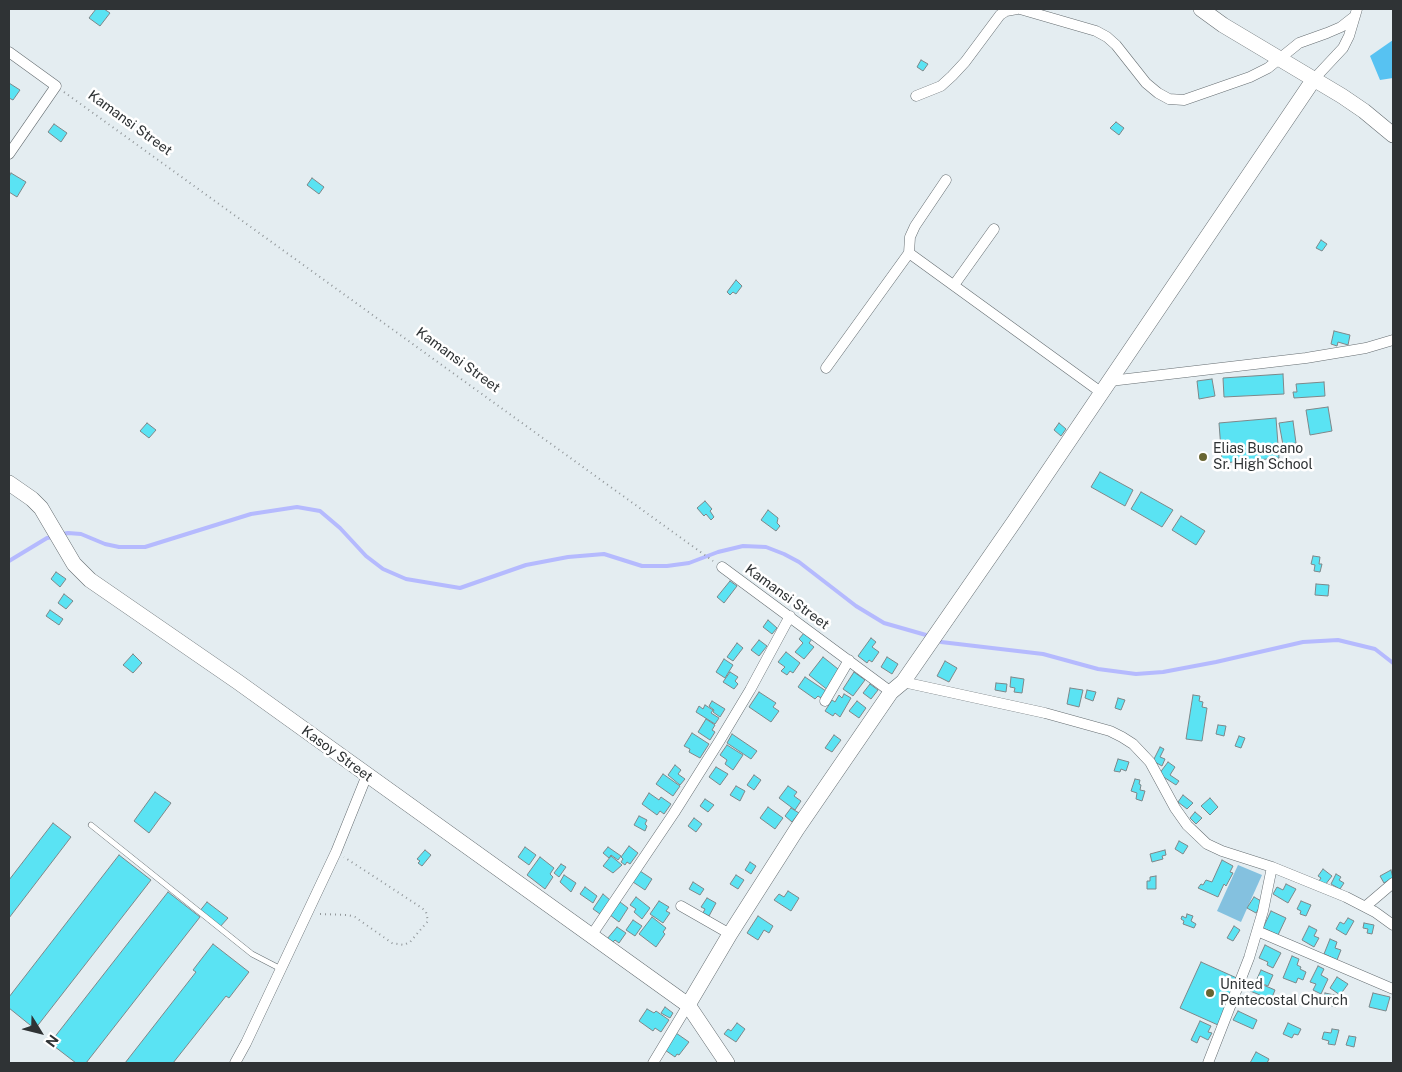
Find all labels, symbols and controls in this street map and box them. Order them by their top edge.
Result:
street label: Kamansi Street [85,87,175,159]
street label: Kamansi Street [413,324,503,396]
place label: Elias Buscano Sr. High School [1213,441,1313,474]
marker: Elias Buscano Sr. High School [1197,451,1209,463]
street label: Kamansi Street [742,561,832,633]
street label: Kasoy Street [298,723,376,785]
place label: United Pentecostal Church [1220,977,1348,1010]
marker: United Pentecostal Church [1204,987,1216,999]
north arrow [15,1007,65,1057]
text: N [42,1032,62,1050]

